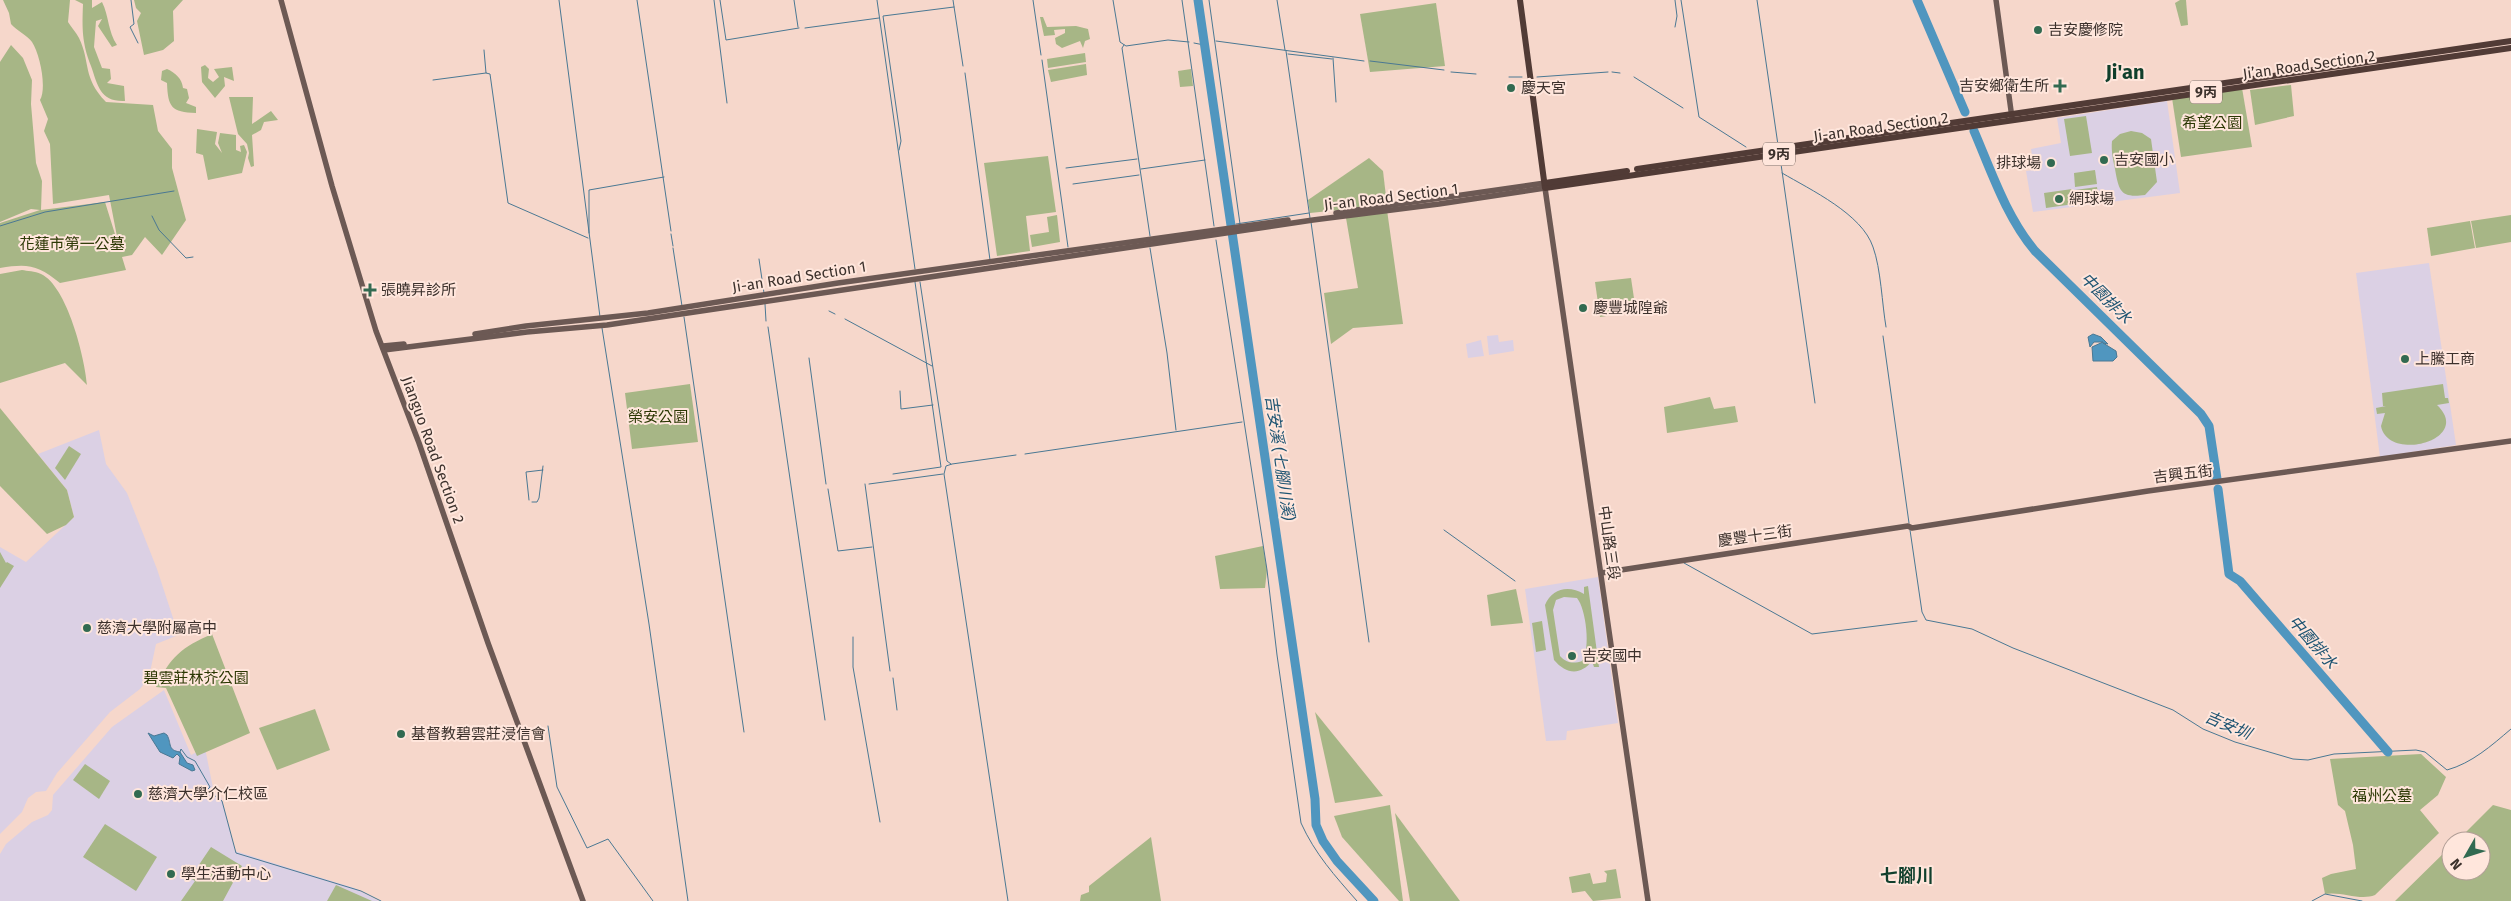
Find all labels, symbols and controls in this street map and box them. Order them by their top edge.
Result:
place label: 吉安慶修院 [2048,21,2123,39]
marker: 吉安慶修院 [2032,24,2044,36]
street label: Ji’an Road Section 2 [2242,47,2376,83]
district label: Ji'an [2105,60,2144,84]
place label: 吉安鄉衛生所 [1959,77,2049,95]
place label: 慶天宮 [1521,79,1566,97]
marker: 吉安鄉衛生所 [2053,79,2067,93]
road number: 9丙 [2190,80,2222,104]
marker: 慶天宮 [1505,82,1517,94]
street label: Ji-an Road Section 2 [1812,109,1950,145]
park label: 希望公園 [2182,114,2242,132]
road number: 9丙 [1763,142,1795,166]
place label: 吉安國小 [2114,151,2174,169]
place label: 排球場 [1996,154,2041,172]
marker: 吉安國小 [2098,154,2110,166]
marker: 排球場 [2045,157,2057,169]
street label: Ji-an Road Section 1 [1323,180,1459,214]
place label: 網球場 [2069,190,2114,208]
marker: 網球場 [2053,193,2065,205]
park label: 花蓮市第一公墓 [19,235,125,253]
street label: Ji-an Road Section 1 [731,258,867,296]
water label: 中園排水 [2077,269,2136,328]
place label: 張曉昇診所 [381,281,456,299]
marker: 張曉昇診所 [363,283,377,297]
place label: 慶豐城隍爺 [1593,299,1668,317]
marker: 慶豐城隍爺 [1577,302,1589,314]
place label: 上騰工商 [2415,350,2475,368]
marker: 上騰工商 [2399,353,2411,365]
street label: Jianguo Road Section 2 [398,374,468,526]
water label: 吉安溪 (七腳川溪) [1262,394,1298,522]
park label: 榮安公園 [628,408,688,426]
street label: 吉興五街 [2152,461,2214,487]
street label: 中山路三段 [1595,505,1623,581]
street label: 慶豐十三街 [1717,522,1793,550]
water label: 中園排水 [2285,612,2342,673]
place label: 慈濟大學附屬高中 [97,619,217,637]
marker: 慈濟大學附屬高中 [81,622,93,634]
place label: 吉安國中 [1582,647,1642,665]
marker: 吉安國中 [1566,650,1578,662]
park label: 碧雲莊林芥公園 [143,669,249,687]
water label: 吉安圳 [2202,707,2256,744]
place label: 基督教碧雲莊浸信會 [411,725,546,743]
marker: 基督教碧雲莊浸信會 [395,728,407,740]
place label: 慈濟大學介仁校區 [148,785,268,803]
park label: 福州公墓 [2352,787,2412,805]
marker: 慈濟大學介仁校區 [132,788,144,800]
north arrow [2441,831,2491,881]
text: N [2447,855,2466,873]
place label: 學生活動中心 [181,865,271,883]
district label: 七腳川 [1880,865,1934,887]
marker: 學生活動中心 [165,868,177,880]

